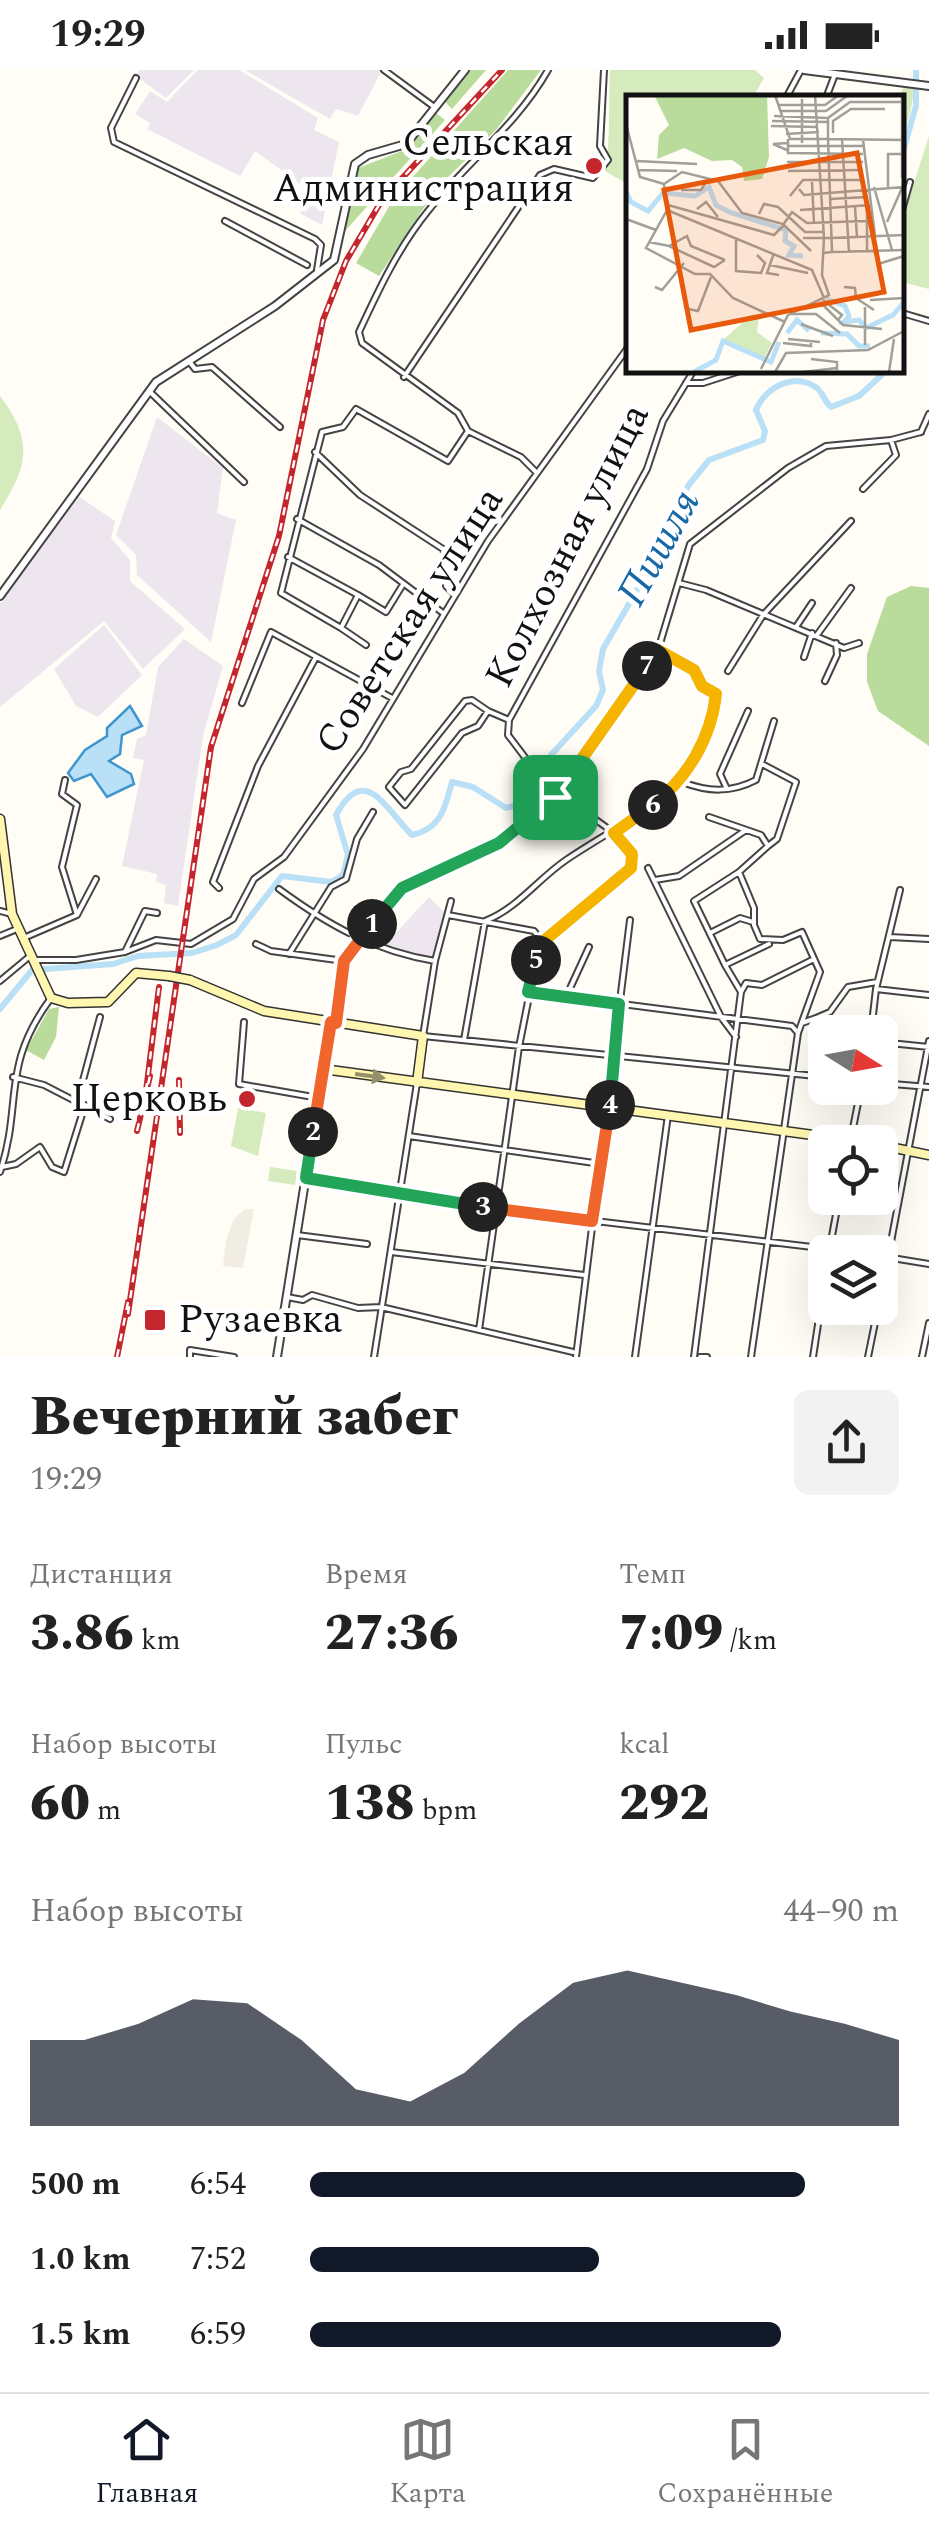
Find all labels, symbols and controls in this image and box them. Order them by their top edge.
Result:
text: 19:29 [50,6,145,64]
inset map [626,95,904,372]
place label: Сельская Администрация [272,113,574,220]
marker: Сельская Администрация [583,155,605,177]
street label: Колхозная улица [470,393,666,699]
street label: Советская улица [300,474,520,767]
water label: Пишля [601,478,717,618]
pin: 7 [622,641,672,691]
text: 7 [639,644,655,687]
pin [513,755,598,840]
icon: arrive [528,770,583,825]
pin: 6 [628,780,678,830]
text: 6 [645,783,661,826]
pin: 1 [347,899,397,949]
text: 1 [364,902,380,945]
pin: 5 [511,935,561,985]
text: 5 [528,938,544,981]
north arrow [808,1015,898,1105]
map controls [808,1015,898,1325]
one-way arrow [355,1068,386,1084]
place label: Церковь [70,1069,227,1130]
pin: 4 [585,1080,635,1130]
text: 4 [602,1083,618,1126]
marker: Церковь [236,1088,258,1110]
pin: 2 [288,1107,338,1157]
text: 2 [305,1110,321,1153]
button: locate [808,1125,898,1215]
pin: 3 [458,1182,508,1232]
text: 3 [475,1185,491,1228]
button: layers [808,1235,898,1325]
place label: Рузаевка [178,1290,343,1351]
marker: Рузаевка [142,1307,168,1333]
text: Вечерний забег [30,1376,458,1459]
button: share [794,1390,899,1495]
text: 19:29 [30,1455,102,1504]
text: Дистанция [30,1553,173,1596]
text: Время [325,1553,407,1596]
text: Темп [619,1553,686,1596]
text: 3.86 [30,1596,134,1672]
text: 27:36 [325,1596,459,1672]
text: 7:09 [619,1596,723,1672]
text: km [134,1619,181,1662]
text: /km [723,1619,777,1662]
text: Набор высоты [30,1723,217,1766]
text: Пульс [325,1723,402,1766]
text: kcal [619,1723,670,1766]
text: 60 [30,1766,90,1842]
text: 138 [325,1766,415,1842]
text: 292 [619,1766,709,1842]
text: m [90,1789,121,1832]
text: bpm [415,1789,477,1832]
text: Набор высоты [30,1887,244,1936]
text: 44–90 m [783,1887,899,1936]
text: 500 m [30,2160,121,2209]
text: 6:54 [190,2160,246,2209]
text: 1.0 km [30,2235,131,2284]
text: 7:52 [190,2235,246,2284]
text: 1.5 km [30,2310,131,2359]
text: 6:59 [190,2310,246,2359]
tab: Главная [96,2412,198,2515]
tab: Карта [389,2412,466,2515]
tab: Сохранённые [657,2412,833,2515]

